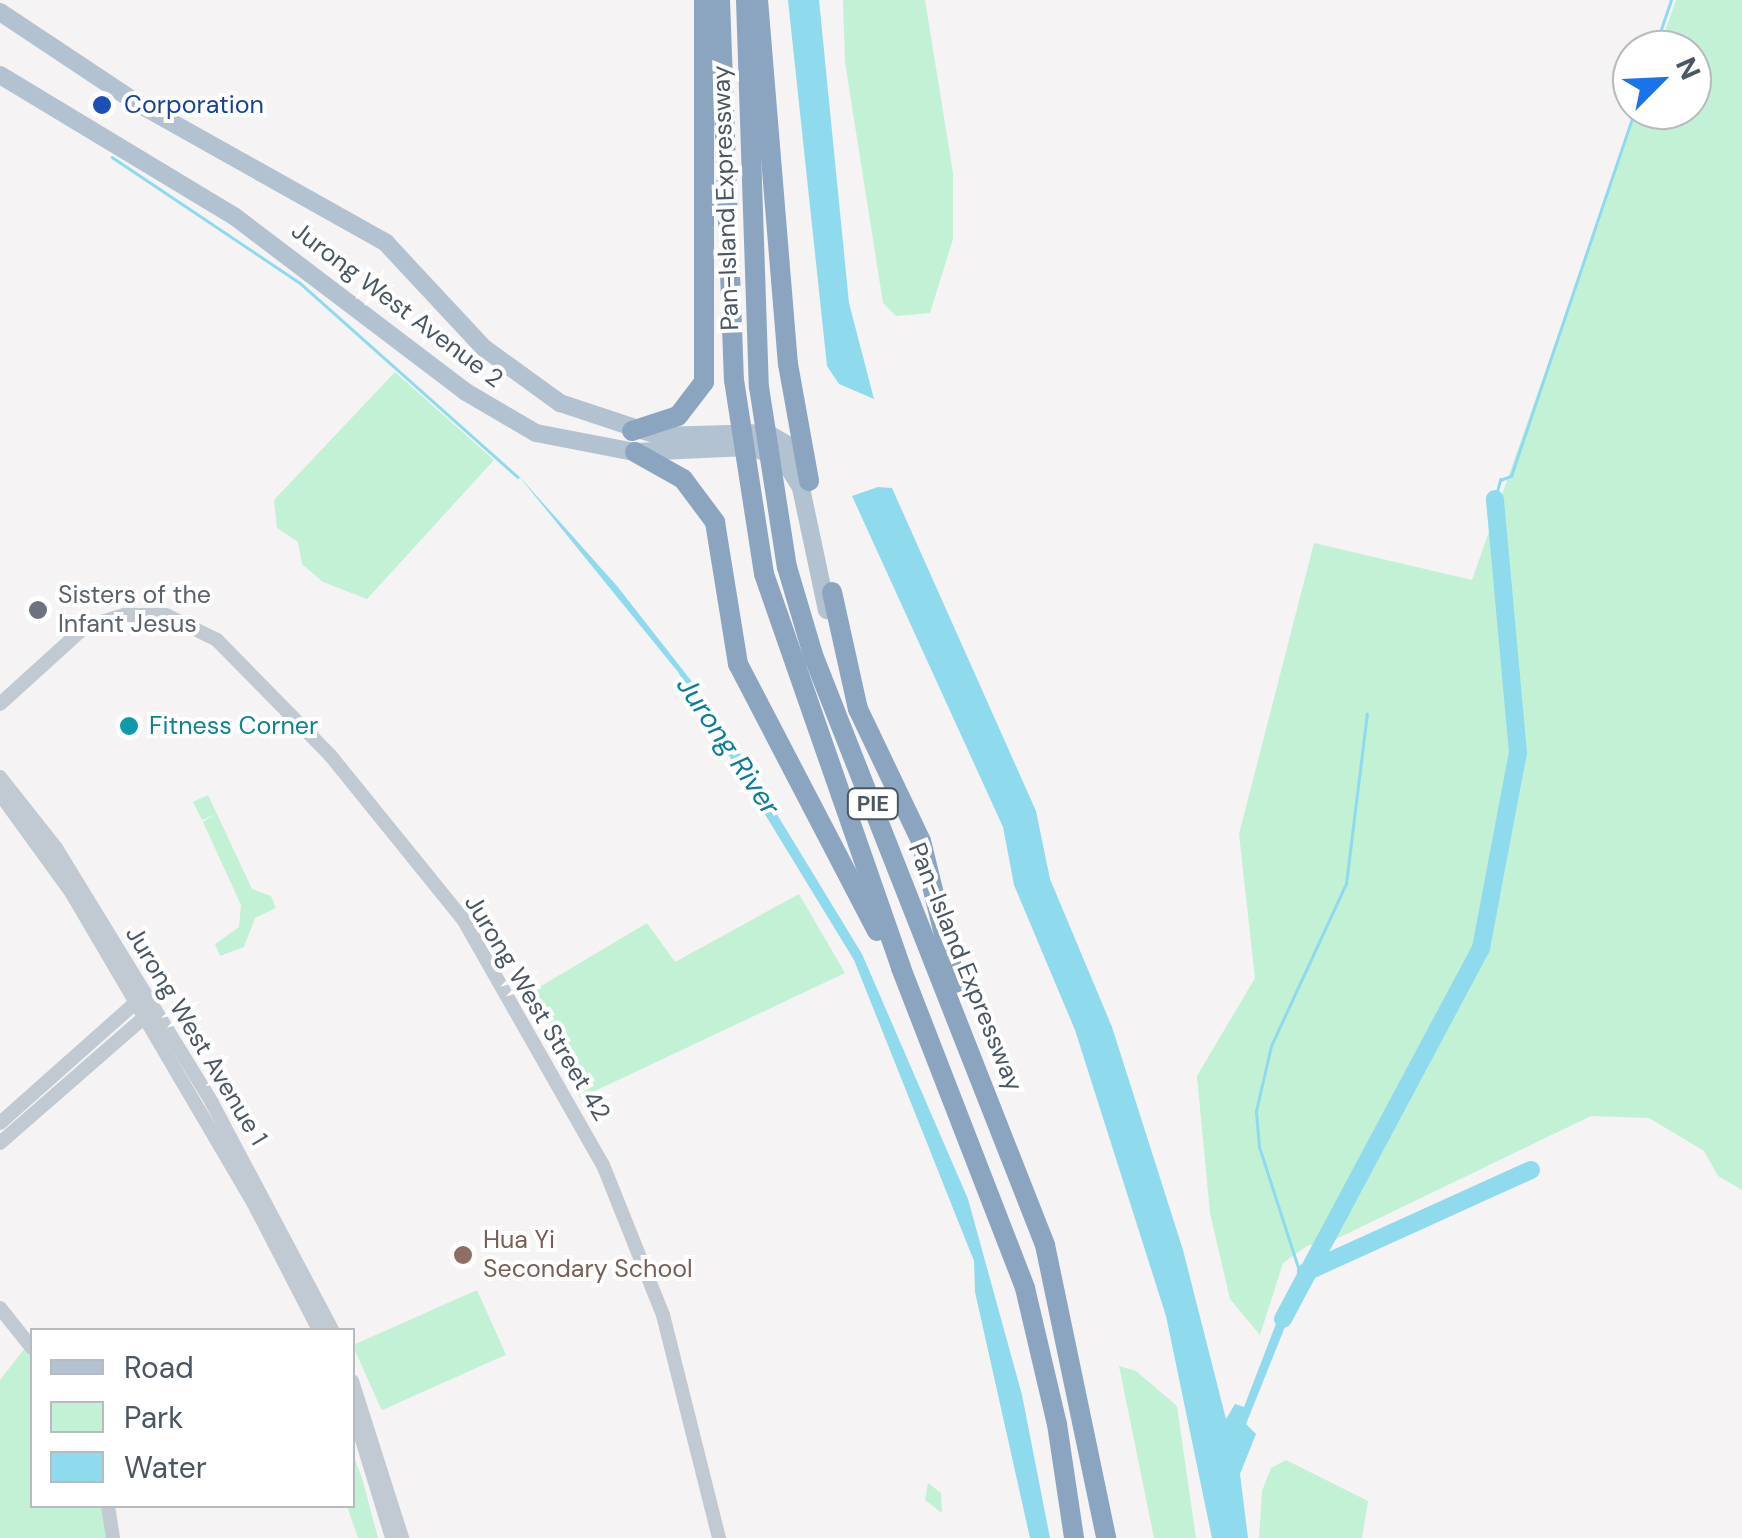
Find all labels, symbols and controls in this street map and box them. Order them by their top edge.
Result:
north arrow [1612,30,1712,130]
text: N [1667,52,1709,85]
street label: Pan-Island Expressway [706,65,746,331]
place label: Corporation [124,90,264,120]
marker: Corporation [89,92,115,118]
street label: Jurong West Avenue 2 [285,216,509,394]
place label: Sisters of the Infant Jesus [58,581,211,640]
marker: Sisters of the Infant Jesus [27,599,49,621]
water label: Jurong River [669,670,787,822]
place label: Fitness Corner [149,711,318,741]
marker: Fitness Corner [118,715,140,737]
road number: PIE [846,787,900,821]
street label: Pan-Island Expressway [901,838,1029,1096]
street label: Jurong West Street 42 [458,890,616,1126]
street label: Jurong West Avenue 1 [119,921,273,1151]
place label: Hua Yi Secondary School [483,1226,693,1285]
marker: Hua Yi Secondary School [452,1244,474,1266]
legend [30,1328,355,1508]
text: Road [124,1348,194,1387]
text: Park [124,1398,183,1437]
text: Water [124,1448,207,1487]

